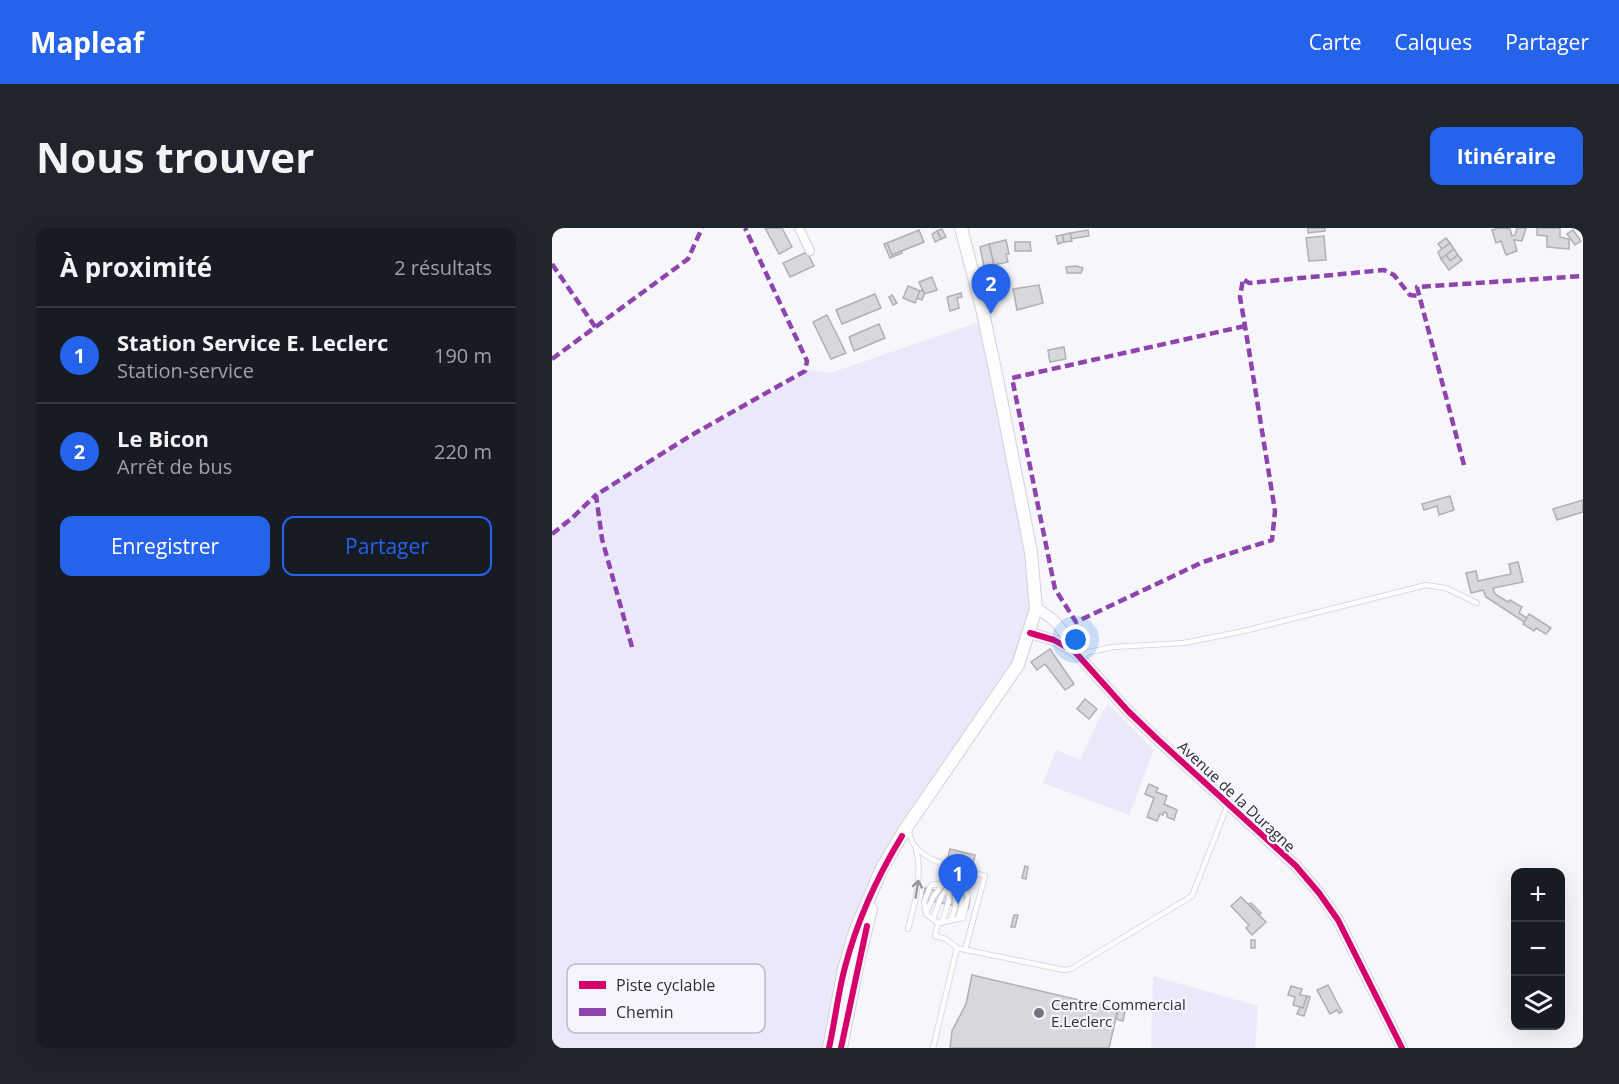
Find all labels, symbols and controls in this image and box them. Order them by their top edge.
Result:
text: Mapleaf [30,23,144,61]
text: Carte [1309,28,1361,56]
text: Calques [1394,28,1472,56]
text: Partager [1505,28,1589,56]
button: Itinéraire [1430,127,1583,185]
text: Nous trouver [36,128,314,185]
text: À proximité [60,249,212,285]
text: 2 résultats [394,254,492,281]
pin: 2 [972,264,1010,314]
text: Station Service E. Leclerc [117,327,388,357]
text: 1 [74,342,85,369]
text: 190 m [434,342,492,369]
text: Station-service [117,357,254,384]
text: Le Bicon [117,423,209,453]
text: 2 [74,438,85,465]
text: 220 m [434,438,492,465]
text: Arrêt de bus [117,453,232,480]
button: Enregistrer [60,516,270,576]
button: Partager [282,516,492,576]
your location [1061,625,1090,654]
street label: Avenue de la Duragne [1174,736,1300,856]
pin: 1 [938,854,978,904]
map controls [1511,868,1565,1030]
button: + [1511,868,1565,922]
one-way arrow [912,879,923,899]
button: − [1511,922,1565,976]
legend [567,964,765,1033]
text: Piste cyclable [616,974,715,996]
button: layers [1511,976,1565,1030]
place label: Centre Commercial E.Leclerc [1051,994,1186,1031]
text: Chemin [616,1001,674,1023]
marker: Centre Commercial E.Leclerc [1032,1006,1046,1020]

